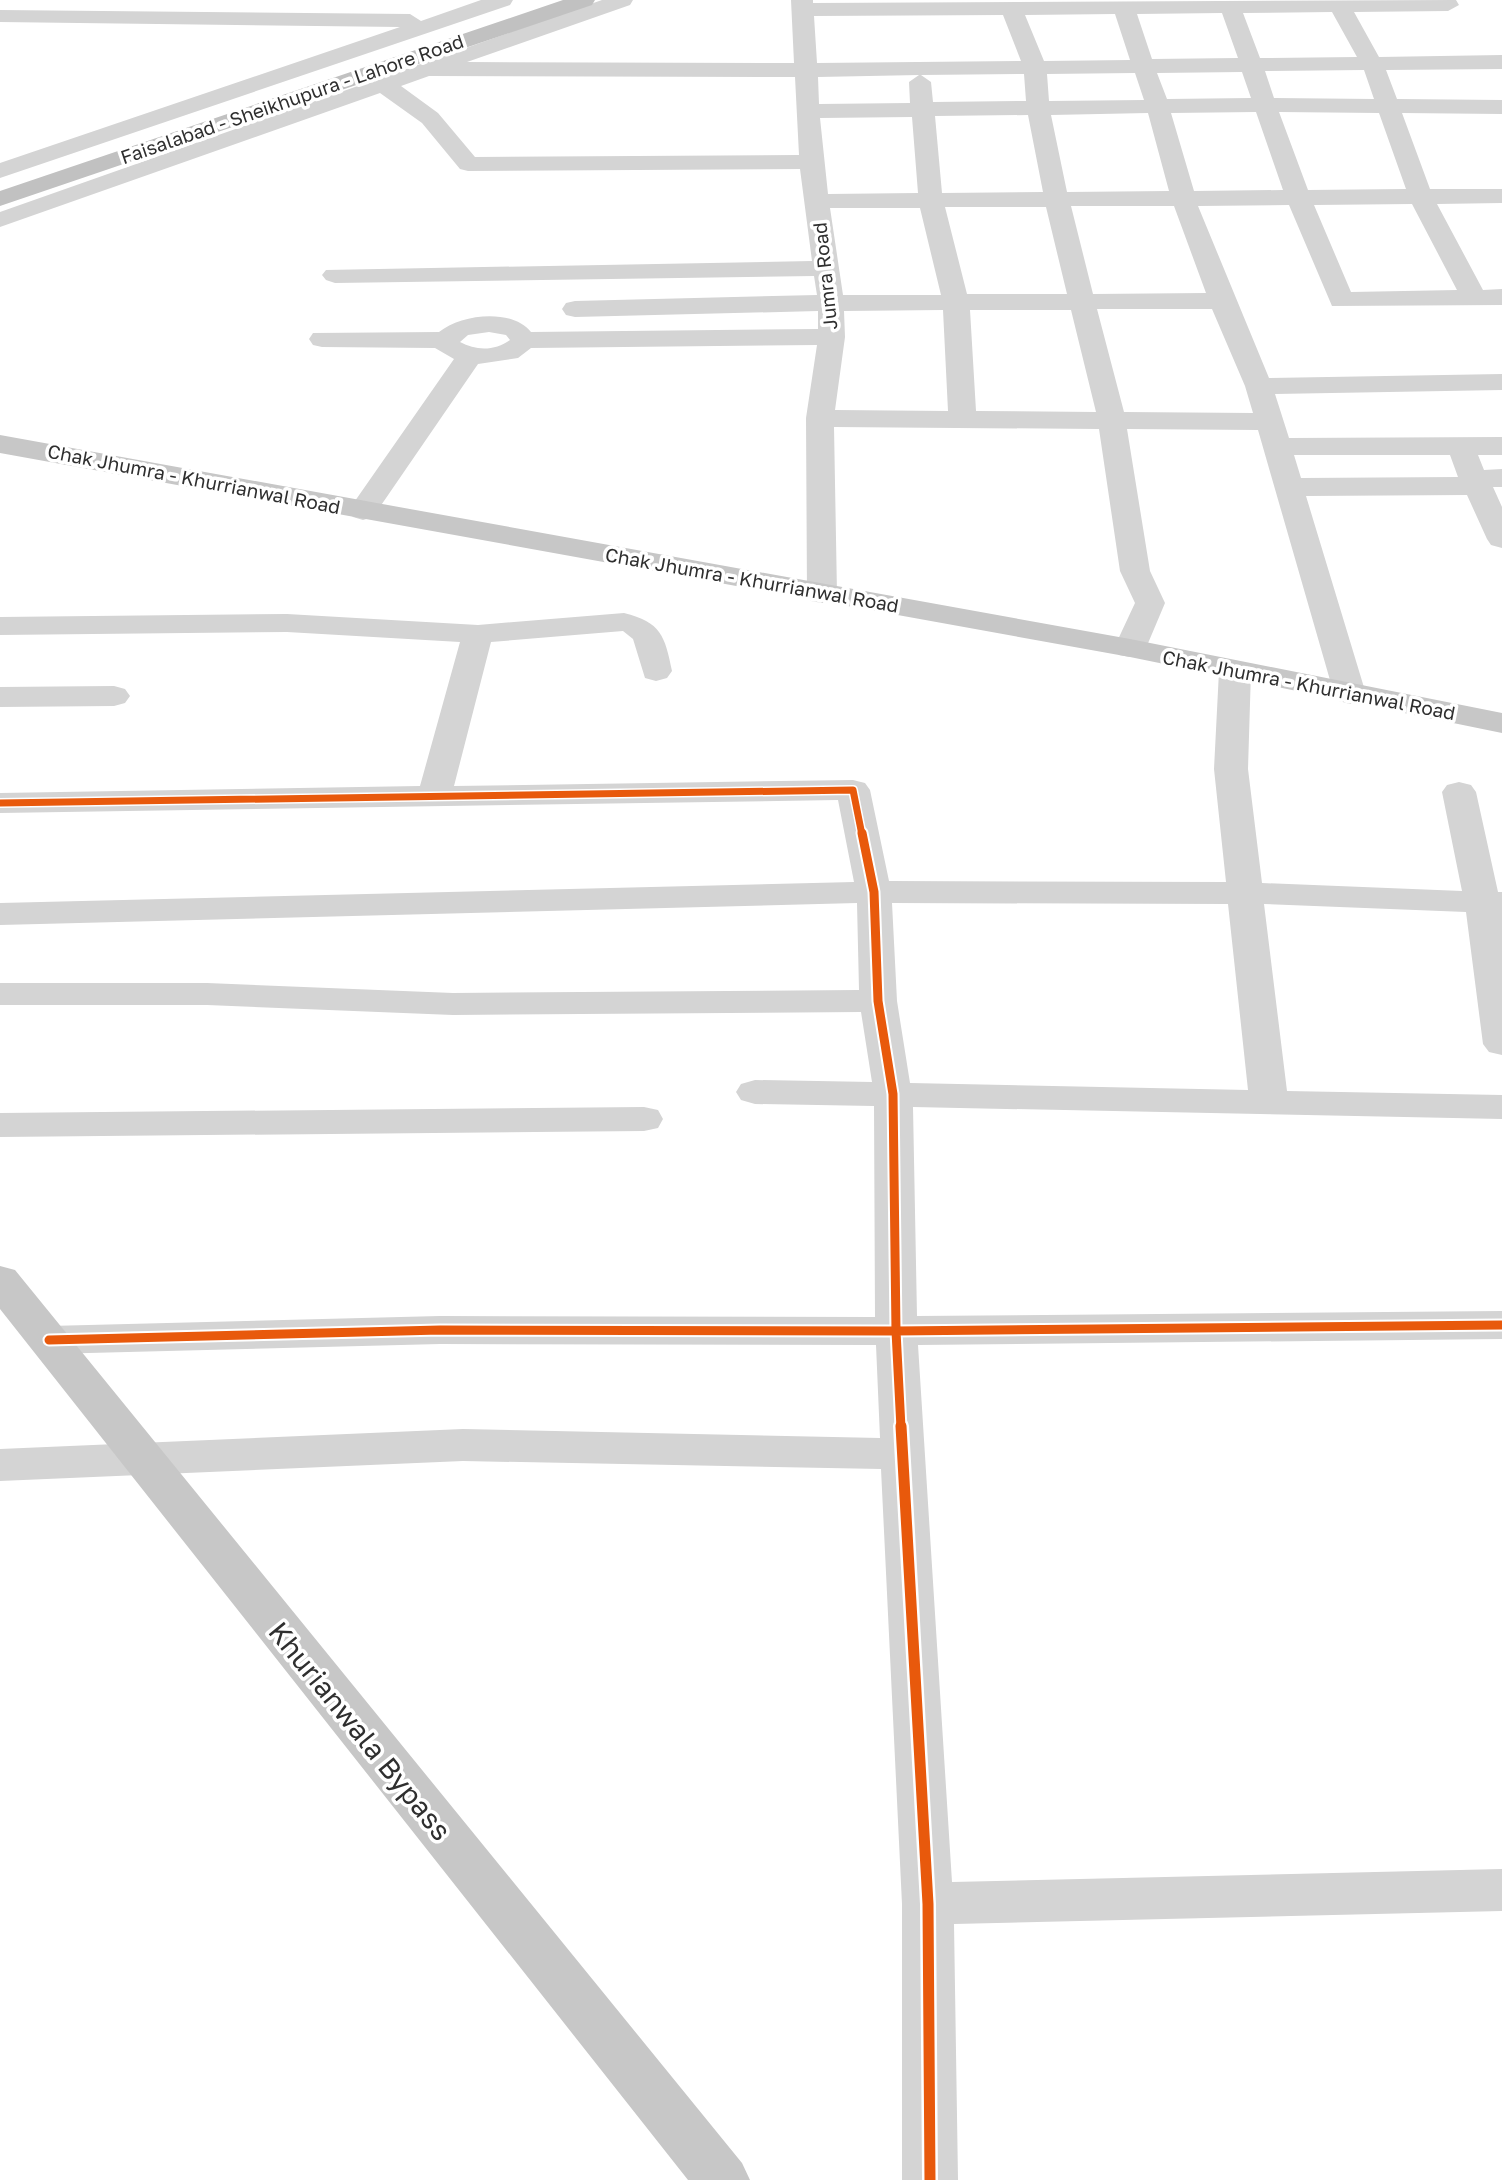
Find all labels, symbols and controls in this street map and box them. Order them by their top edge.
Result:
street label: Faisalabad - Sheikhupura - Lahore Road [117,29,466,168]
street label: Jumra Road [807,221,842,331]
street label: Chak Jhumra - Khurrianwal Road [46,439,342,518]
street label: Chak Jhumra - Khurrianwal Road [604,542,901,617]
street label: Chak Jhumra - Khurrianwal Road [1161,645,1457,724]
street label: Khurianwala Bypass [262,1615,459,1846]

